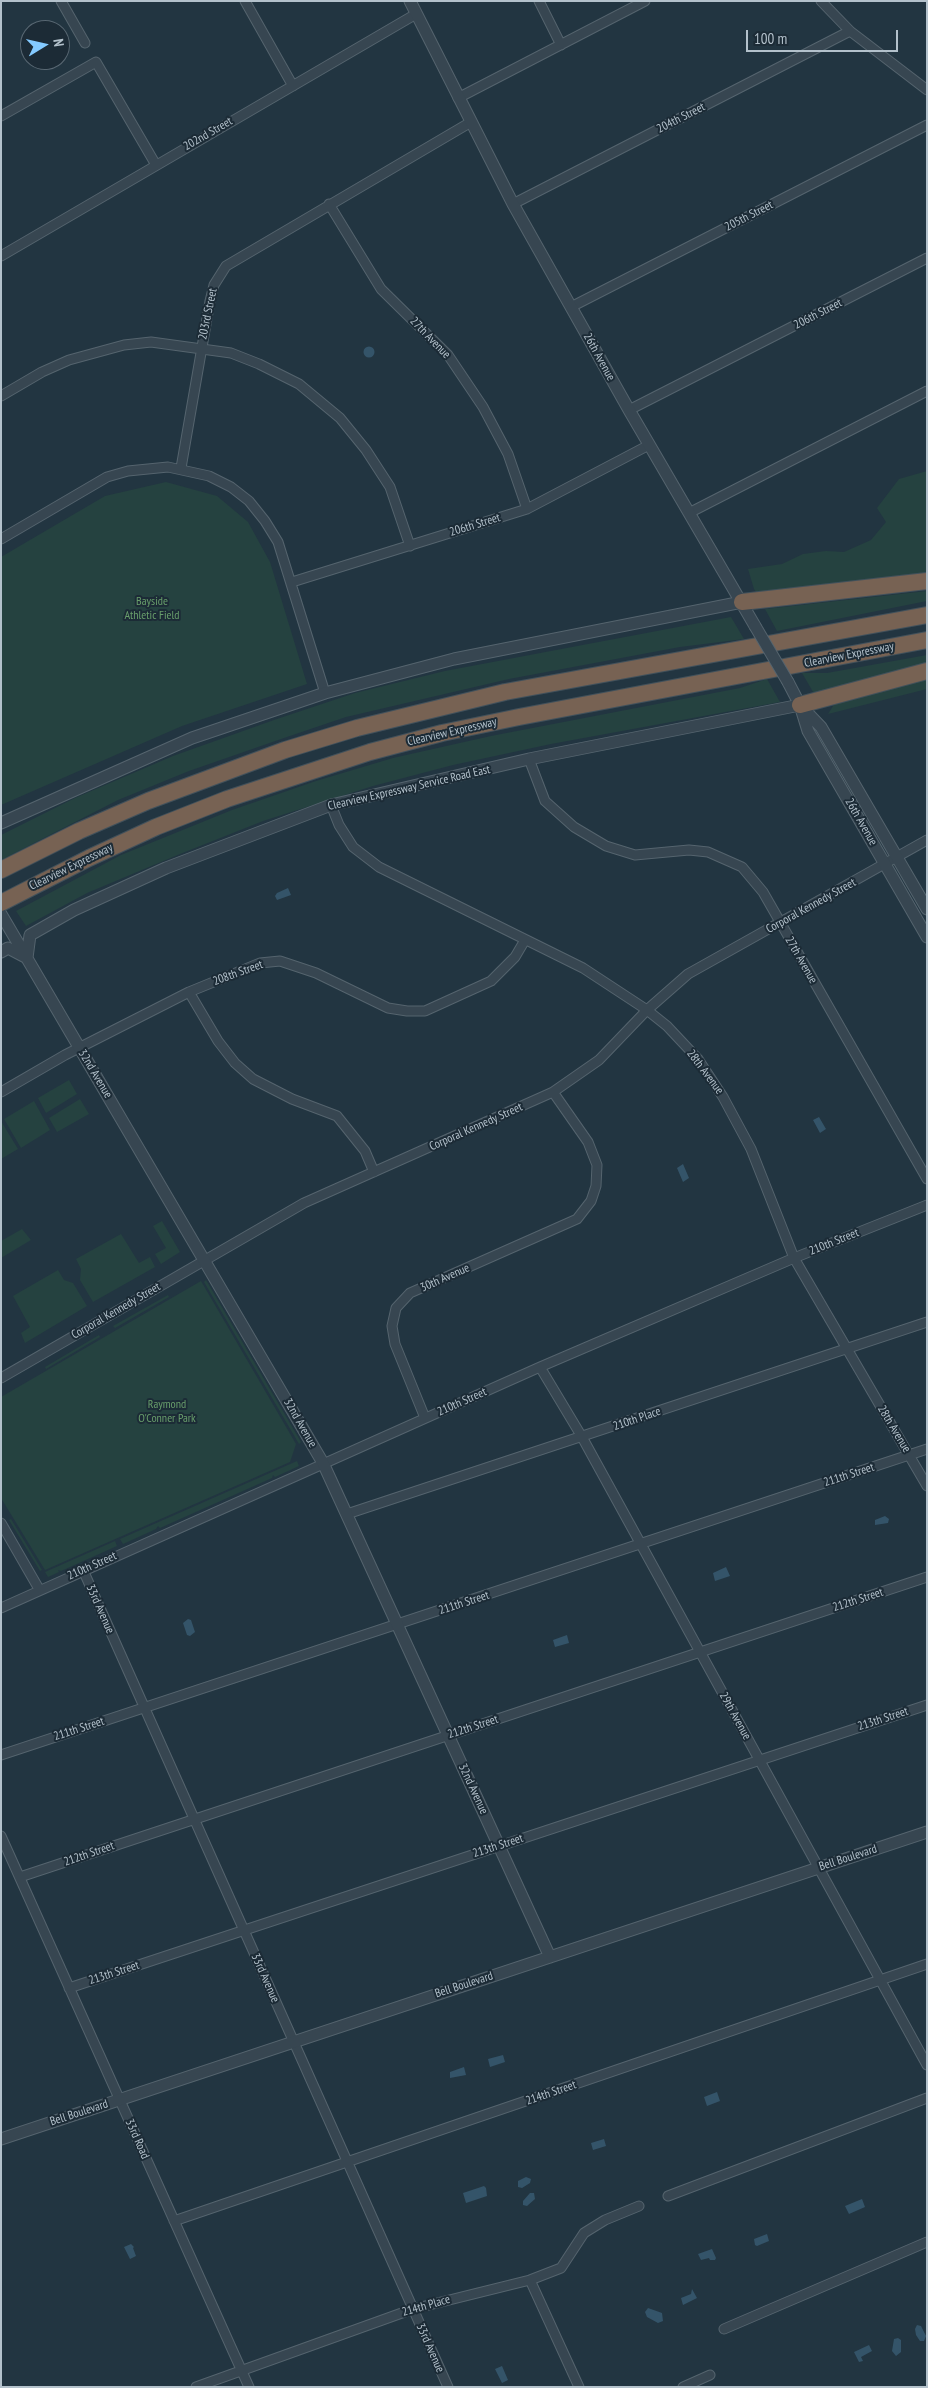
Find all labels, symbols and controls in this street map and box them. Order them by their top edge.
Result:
north arrow [20,20,70,70]
scale bar [748,20,900,52]
text: 100 m [754,29,787,48]
text: N [49,38,68,48]
street label: 204th Street [654,100,708,136]
street label: 202nd Street [181,114,235,154]
street label: 205th Street [722,198,776,234]
street label: 203rd Street [196,287,220,341]
street label: 206th Street [791,296,845,332]
street label: 27th Avenue [407,314,453,362]
street label: 26th Avenue [580,331,618,383]
street label: 206th Street [448,510,502,540]
park label: Bayside Athletic Field [124,595,180,623]
street label: Clearview Expressway [803,639,895,671]
street label: Clearview Expressway [406,715,498,749]
street label: Clearview Expressway Service Road East [326,762,492,814]
street label: 26th Avenue [842,796,880,848]
street label: Clearview Expressway [27,841,115,893]
street label: Corporal Kennedy Street [764,875,858,937]
street label: 27th Avenue [782,934,820,986]
street label: 208th Street [211,957,265,989]
street label: 32nd Avenue [75,1047,115,1101]
street label: 28th Avenue [684,1047,726,1097]
street label: Corporal Kennedy Street [427,1100,525,1154]
street label: 210th Street [807,1226,861,1258]
street label: 30th Avenue [418,1261,472,1295]
street label: Corporal Kennedy Street [69,1280,163,1342]
street label: 210th Street [435,1385,489,1419]
street label: 32nd Avenue [280,1396,320,1450]
park label: Raymond O'Conner Park [138,1398,196,1426]
street label: 28th Avenue [874,1403,914,1455]
street label: 210th Place [611,1404,663,1434]
street label: 211th Street [822,1460,876,1490]
street label: 210th Street [65,1549,119,1583]
street label: 33rd Avenue [83,1582,117,1636]
street label: 212th Street [831,1585,885,1615]
street label: 211th Street [437,1588,491,1618]
street label: 29th Avenue [716,1690,754,1742]
street label: 213th Street [856,1704,910,1734]
street label: 212th Street [446,1712,500,1742]
street label: 211th Street [52,1714,106,1744]
street label: 32nd Avenue [455,1761,491,1817]
street label: 213th Street [471,1831,525,1861]
street label: 212th Street [62,1839,116,1869]
street label: Bell Boulevard [817,1842,879,1874]
street label: 33rd Avenue [248,1951,282,2005]
street label: 213th Street [87,1958,141,1988]
street label: Bell Boulevard [433,1969,495,2001]
street label: 214th Street [524,2078,578,2108]
street label: Bell Boulevard [48,2097,110,2129]
street label: 33rd Road [122,2117,152,2161]
street label: 214th Place [400,2292,452,2320]
street label: 33rd Avenue [413,2321,447,2375]

